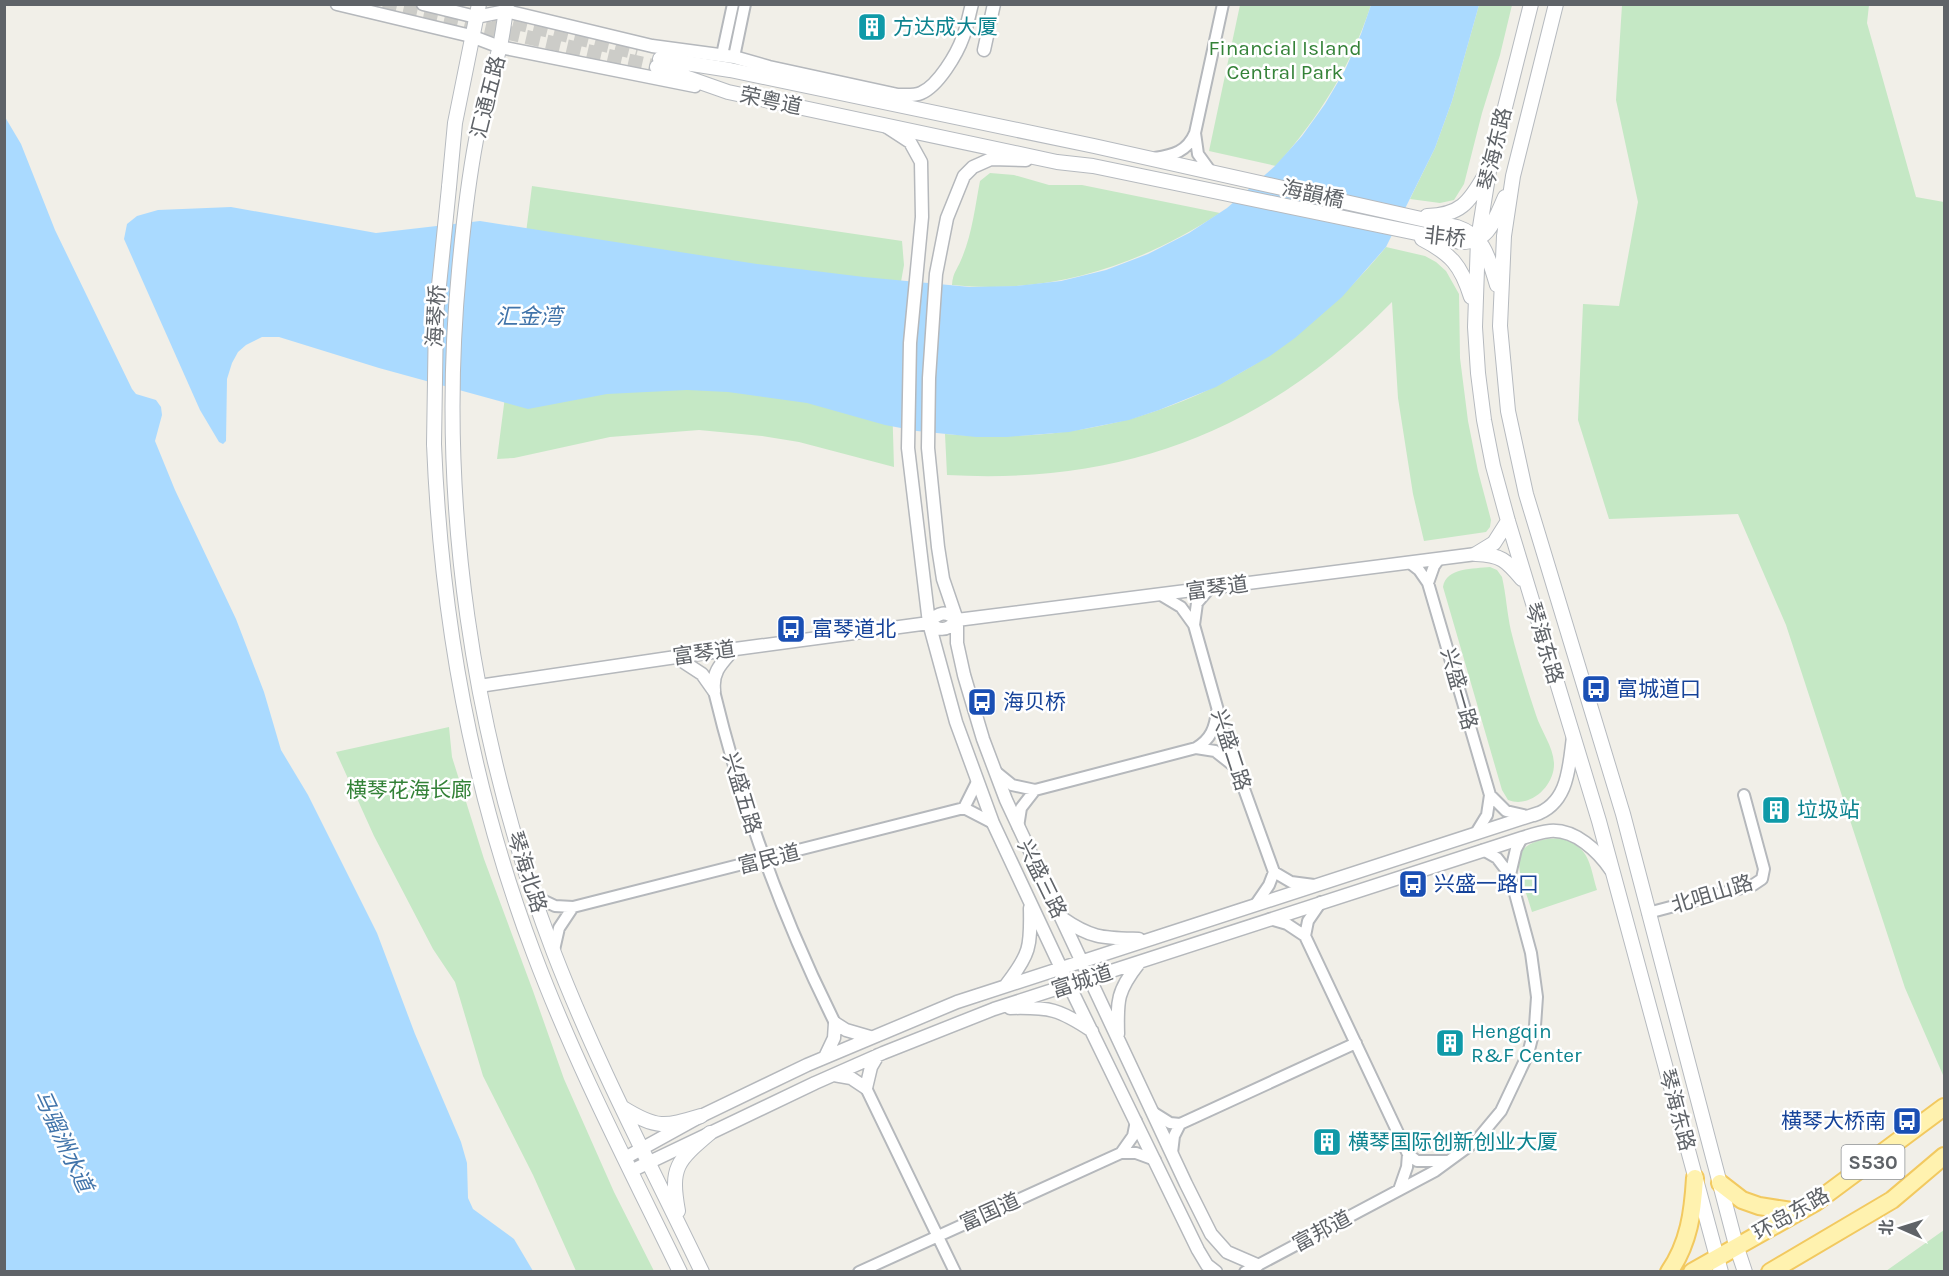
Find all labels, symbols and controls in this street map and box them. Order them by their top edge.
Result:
building icon: 方达成大厦 [856,11,888,43]
place label: 方达成大厦 [893,15,998,39]
park label: Financial Island Central Park [1208,36,1362,84]
street label: 汇通五路 [466,53,510,141]
street label: 荣粤道 [738,83,804,119]
street label: 琴海东路 [1474,105,1516,193]
street label: 海韻橋 [1280,176,1346,212]
street label: 非桥 [1423,223,1467,251]
street label: 海琴桥 [422,284,450,348]
water label: 汇金湾 [496,304,566,330]
street label: 富琴道 [1184,572,1250,604]
street label: 琴海东路 [1520,599,1568,687]
bus stop icon: 富琴道北 [775,613,807,645]
place label: 富琴道北 [812,617,896,641]
street label: 富琴道 [671,637,737,669]
street label: 兴盛一路 [1436,645,1482,733]
bus stop icon: 富城道口 [1580,673,1612,705]
place label: 富城道口 [1617,677,1701,701]
bus stop icon: 海贝桥 [966,686,998,718]
place label: 海贝桥 [1003,690,1066,714]
street label: 兴盛二路 [1207,706,1255,794]
street label: 兴盛五路 [718,749,766,837]
park label: 横琴花海长廊 [346,778,472,802]
building icon: 垃圾站 [1760,794,1792,826]
place label: 垃圾站 [1797,798,1860,822]
street label: 琴海北路 [503,828,551,916]
street label: 兴盛三路 [1013,836,1071,922]
street label: 富民道 [736,840,802,878]
bus stop icon: 兴盛一路口 [1397,868,1429,900]
street label: 北咀山路 [1668,870,1756,918]
place label: 兴盛一路口 [1434,872,1539,896]
street label: 富城道 [1048,960,1116,1002]
place label: Hengqin R&F Center [1471,1019,1582,1067]
building icon: Hengqin R&F Center [1434,1027,1466,1059]
street label: 琴海东路 [1655,1066,1699,1154]
water label: 马骝洲水道 [28,1086,99,1199]
bus stop icon: 横琴大桥南 [1891,1105,1923,1137]
place label: 横琴大桥南 [1781,1109,1886,1133]
building icon: 横琴国际创新创业大厦 [1311,1126,1343,1158]
place label: 横琴国际创新创业大厦 [1348,1130,1558,1154]
road number: S530 [1842,1145,1904,1179]
street label: 环岛东路 [1749,1183,1833,1245]
street label: 富国道 [956,1188,1024,1236]
north arrow [1871,1198,1931,1258]
street label: 富邦道 [1289,1206,1355,1256]
text: 北 [1877,1219,1896,1236]

